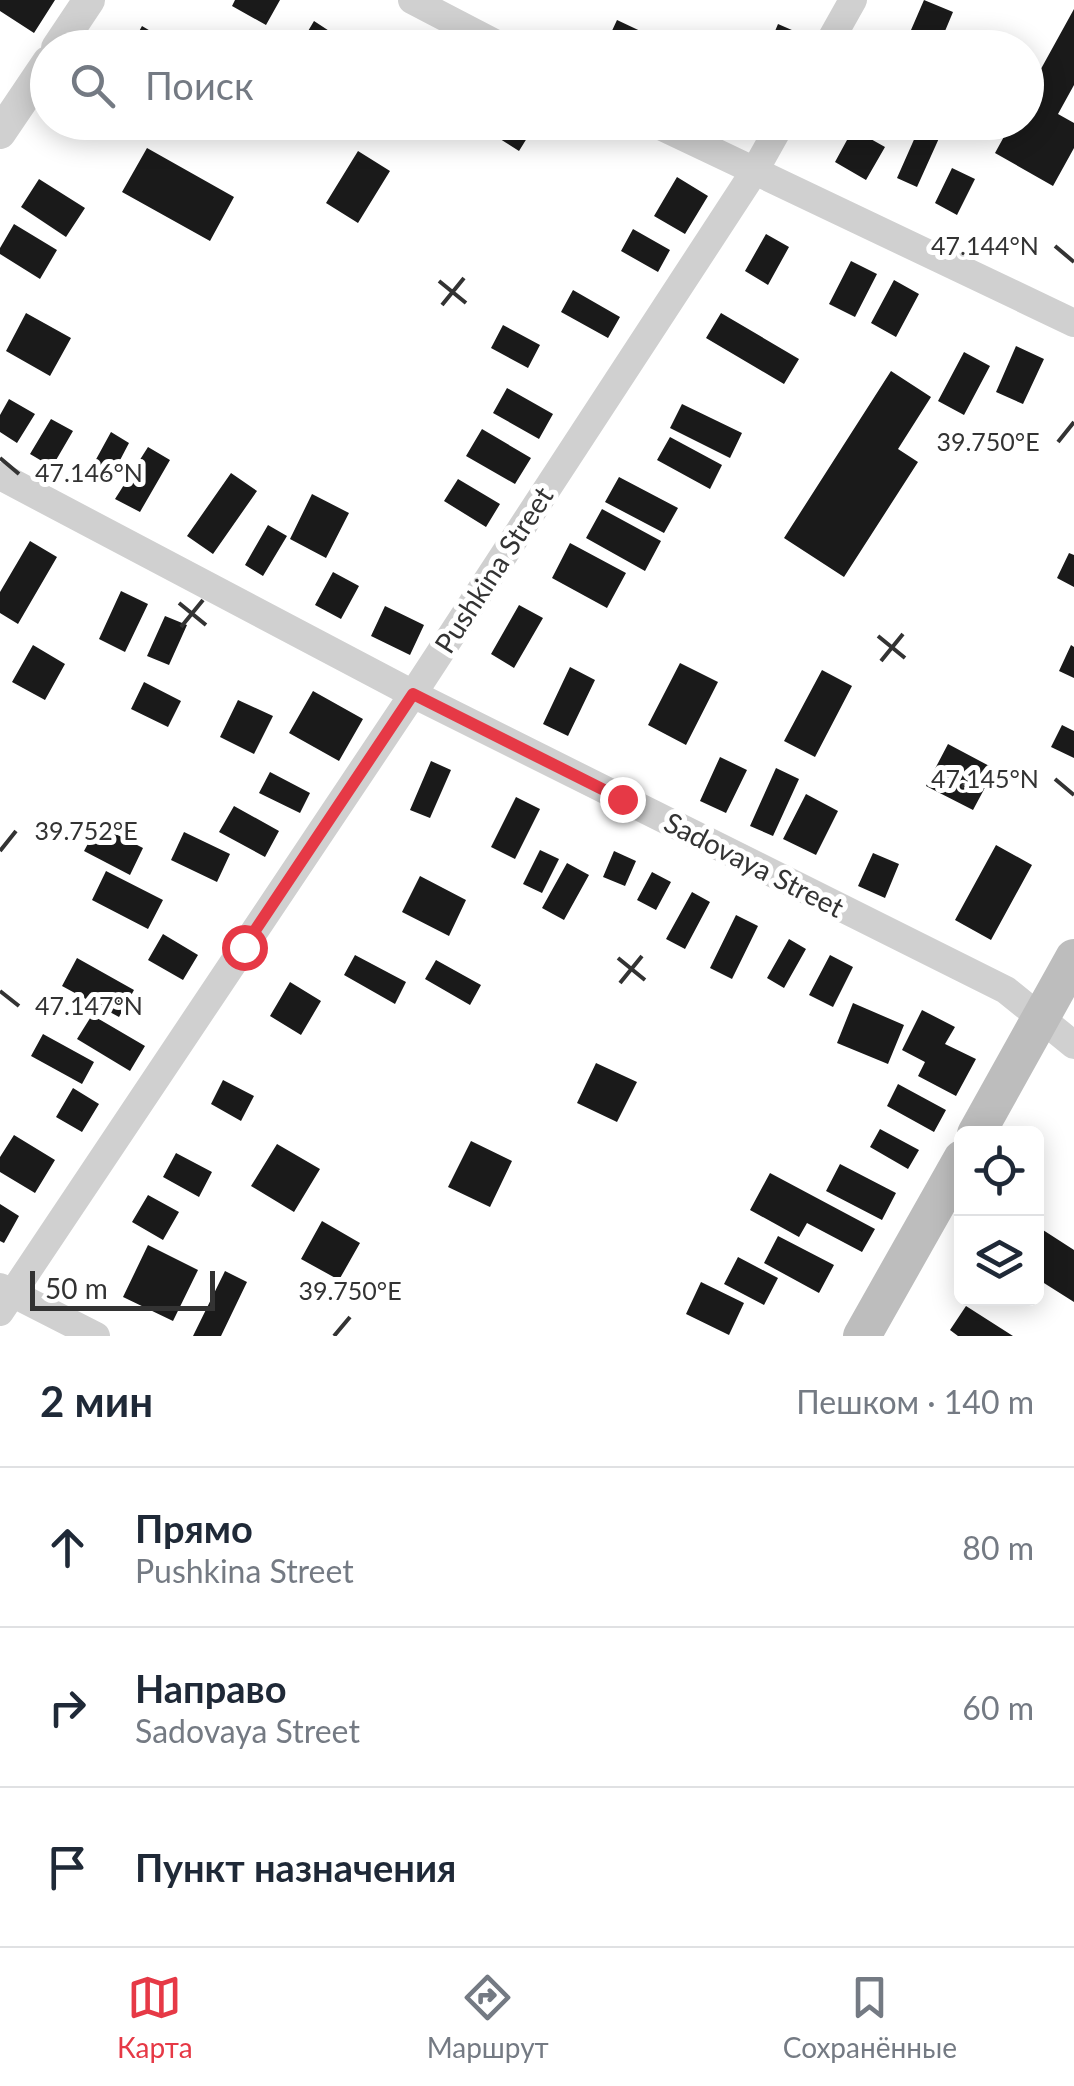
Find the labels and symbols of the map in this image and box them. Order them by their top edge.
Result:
text: 47.144°N [931,230,1039,260]
text: 39.750°E [936,426,1040,456]
text: 47.146°N [35,457,143,487]
street label: Pushkina Street [427,480,560,659]
text: 47.145°N [931,763,1039,793]
route end [600,777,646,823]
street label: Sadovaya Street [659,804,850,924]
text: 39.752°E [34,815,138,845]
route start [222,925,268,971]
text: 47.147°N [35,990,143,1020]
scale bar [30,1266,215,1310]
text: 39.750°E [298,1275,402,1305]

